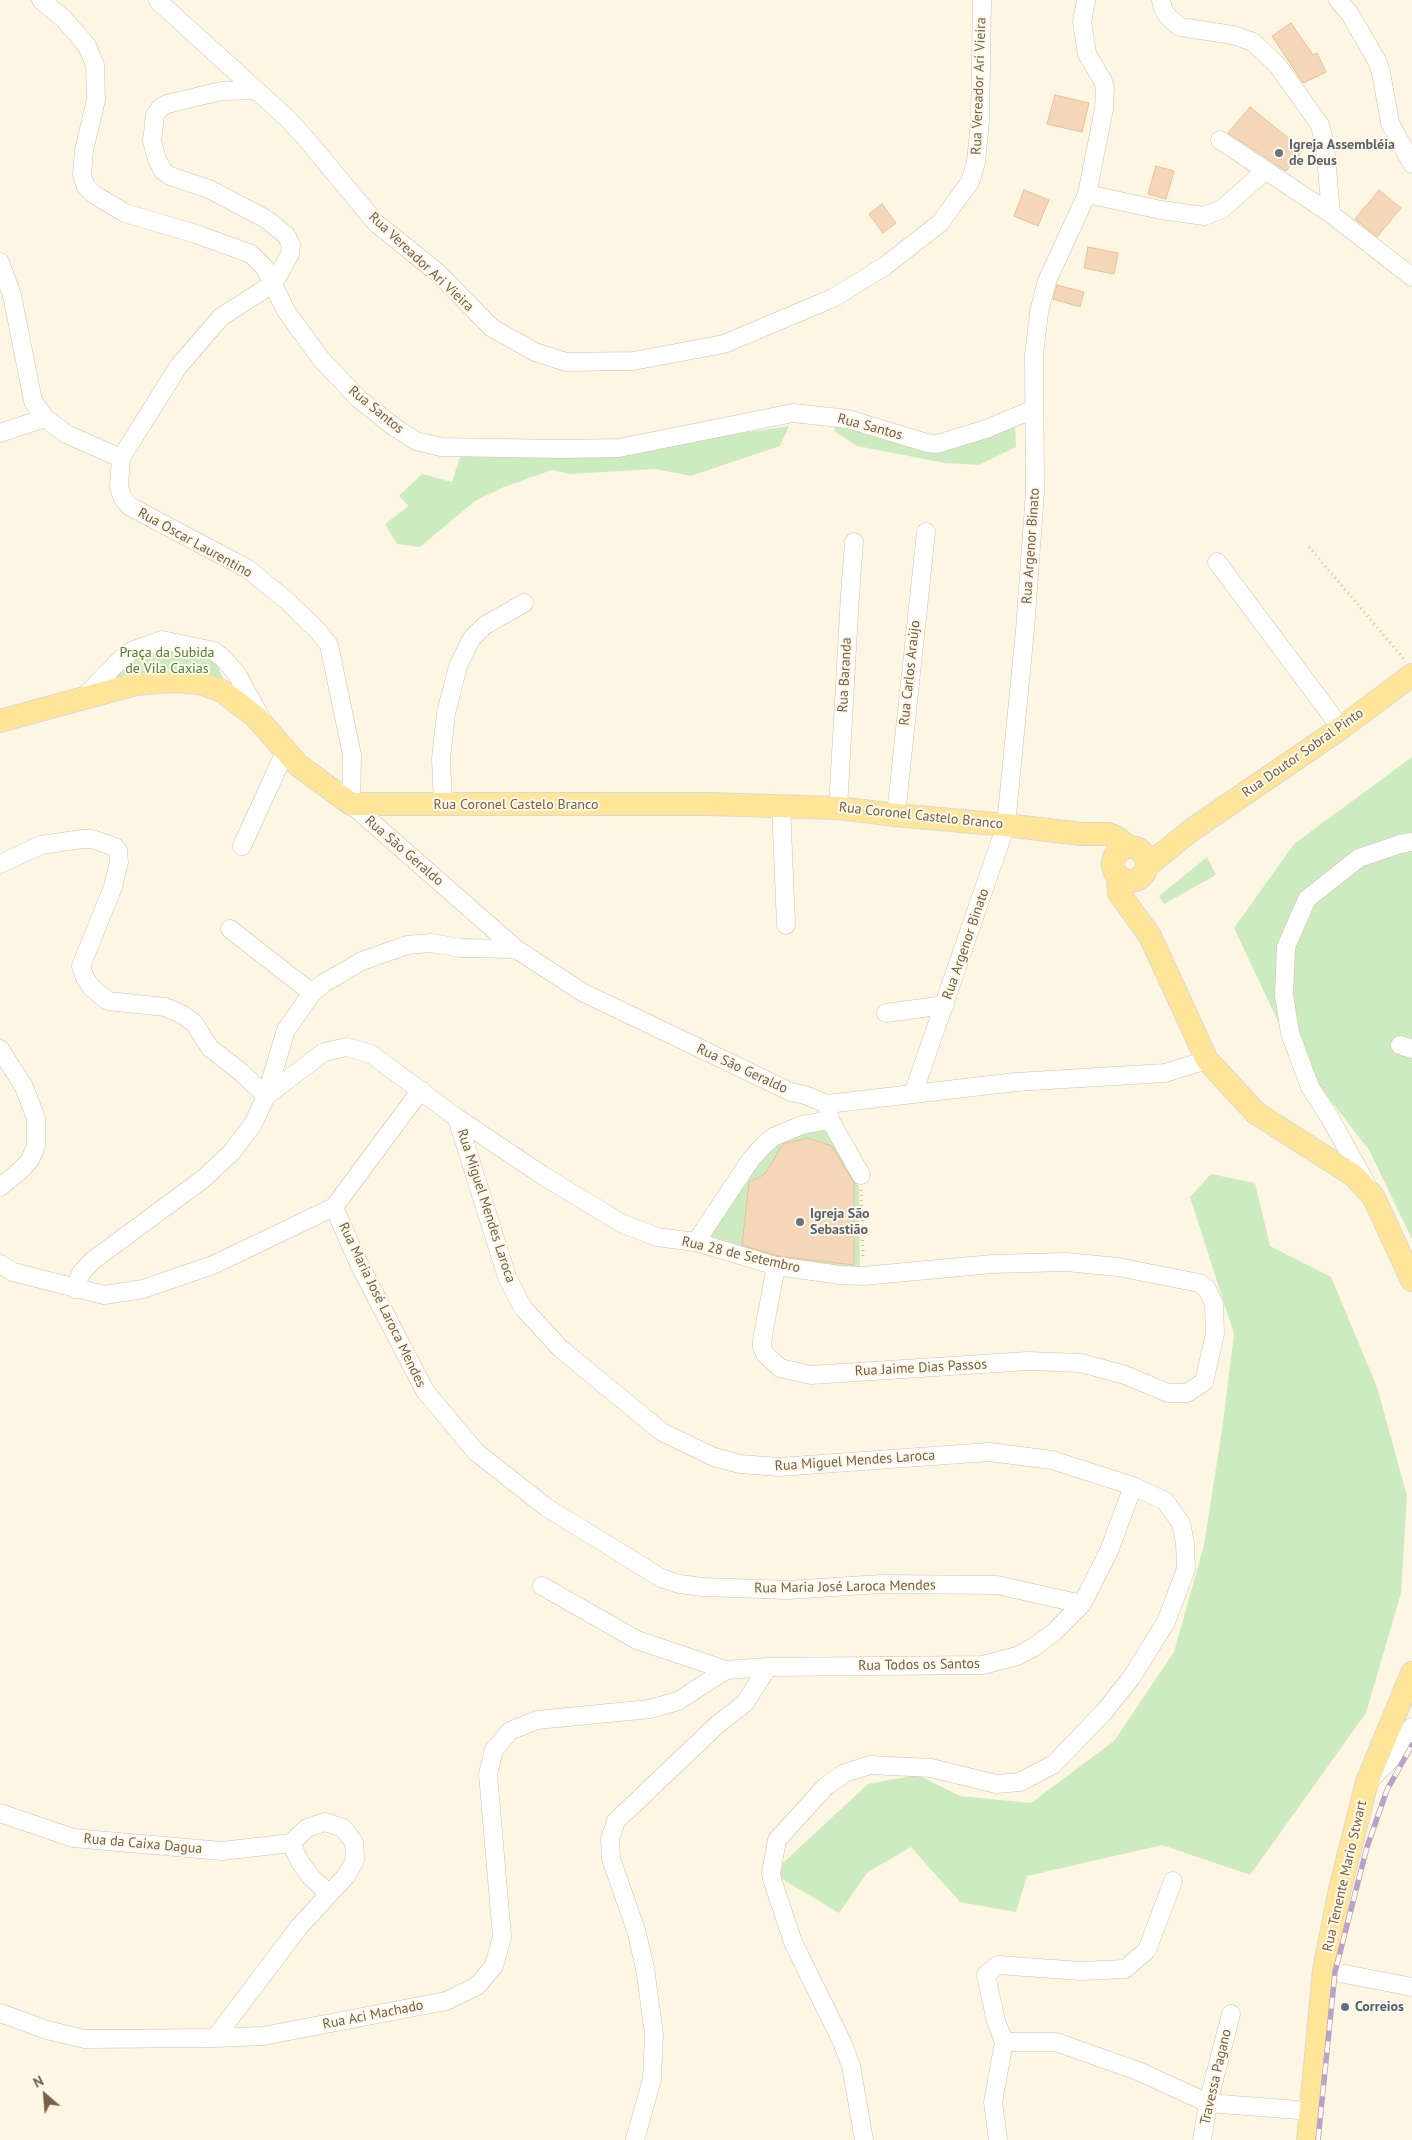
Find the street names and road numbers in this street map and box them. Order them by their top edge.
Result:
street label: Rua Vereador Ari Vieira [968,17,990,155]
street label: Rua Vereador Ari Vieira [365,209,477,315]
street label: Rua Santos [345,383,407,437]
street label: Rua Santos [836,410,904,444]
street label: Rua Argenor Binato [1019,487,1043,605]
street label: Rua Oscar Laurentino [135,505,255,581]
street label: Rua Carlos Araújo [896,620,924,726]
street label: Rua Baranda [835,637,855,713]
street label: Rua Doutor Sobral Pinto [1239,705,1367,801]
street label: Rua Coronel Castelo Branco [434,797,598,813]
street label: Rua Coronel Castelo Branco [838,799,1004,833]
street label: Rua São Geraldo [361,812,447,890]
street label: Rua Argenor Binato [939,886,993,1002]
street label: Rua São Geraldo [694,1041,790,1097]
street label: Rua Miguel Mendes Laroca [453,1127,519,1285]
street label: Rua Maria José Laroca Mendes [335,1220,429,1390]
street label: Rua 28 de Setembro [680,1233,802,1277]
street label: Rua Jaime Dias Passos [854,1356,988,1380]
street label: Rua Miguel Mendes Laroca [774,1447,936,1475]
street label: Rua Maria José Laroca Mendes [754,1577,936,1597]
street label: Rua Todos os Santos [858,1656,980,1674]
street label: Rua Tenente Mario Stwart [1319,1799,1371,1953]
street label: Rua da Caixa Dagua [83,1830,203,1858]
street label: Rua Aci Machado [321,1997,425,2033]
street label: Travessa Pagano [1197,2027,1235,2127]

